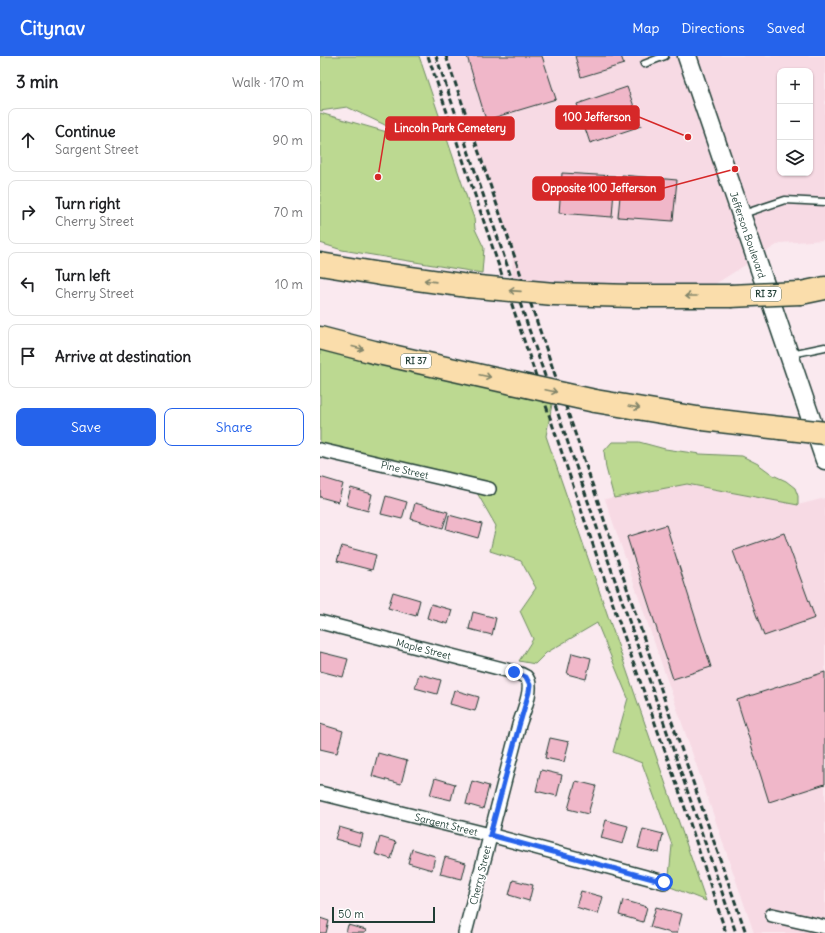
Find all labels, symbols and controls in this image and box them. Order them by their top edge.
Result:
text: Citynav [20,16,85,40]
text: Map [632,19,659,37]
text: Directions [681,19,745,37]
text: Saved [767,19,805,37]
map controls [777,68,813,176]
button: + [777,68,813,104]
text: 3 min [16,71,58,93]
text: Walk · 170 m [232,74,304,91]
button: − [777,104,813,140]
callout: 100 Jefferson [556,106,639,129]
text: 100 Jefferson [563,110,632,124]
callout: Lincoln Park Cemetery [386,117,514,140]
text: Lincoln Park Cemetery [394,121,506,136]
text: Continue [55,122,116,141]
icon: ahead [17,129,39,151]
text: 90 m [272,132,303,149]
button: layers [777,140,813,176]
text: Sargent Street [55,141,139,158]
callout: Opposite 100 Jefferson [533,177,664,200]
text: Opposite 100 Jefferson [542,181,657,196]
street label: Jefferson Boulevard [727,190,768,280]
text: Turn right [55,194,120,213]
icon: right [17,201,39,223]
text: 70 m [274,204,303,221]
text: Cherry Street [55,213,134,230]
text: Turn left [55,266,110,285]
icon: left [17,273,39,295]
text: 10 m [275,276,303,293]
one-way arrow [424,277,437,285]
text: Cherry Street [55,285,134,302]
one-way arrow [509,287,522,294]
road number: RI 37 [751,287,781,301]
one-way arrow [685,292,698,300]
one-way arrow [351,344,364,352]
icon: arrive [17,345,39,367]
text: Arrive at destination [55,347,191,366]
road number: RI 37 [401,354,431,368]
one-way arrow [478,373,491,381]
one-way arrow [544,388,557,396]
one-way arrow [627,403,640,411]
button: Save [16,408,156,446]
button: Share [164,408,304,446]
street label: Pine Street [380,458,430,482]
street label: Maple Street [395,636,453,663]
route end [505,663,523,681]
street label: Sargent Street [413,811,480,839]
street label: Cherry Street [467,844,494,906]
route start [655,873,673,891]
scale bar [332,905,435,924]
text: 50 m [338,907,364,921]

